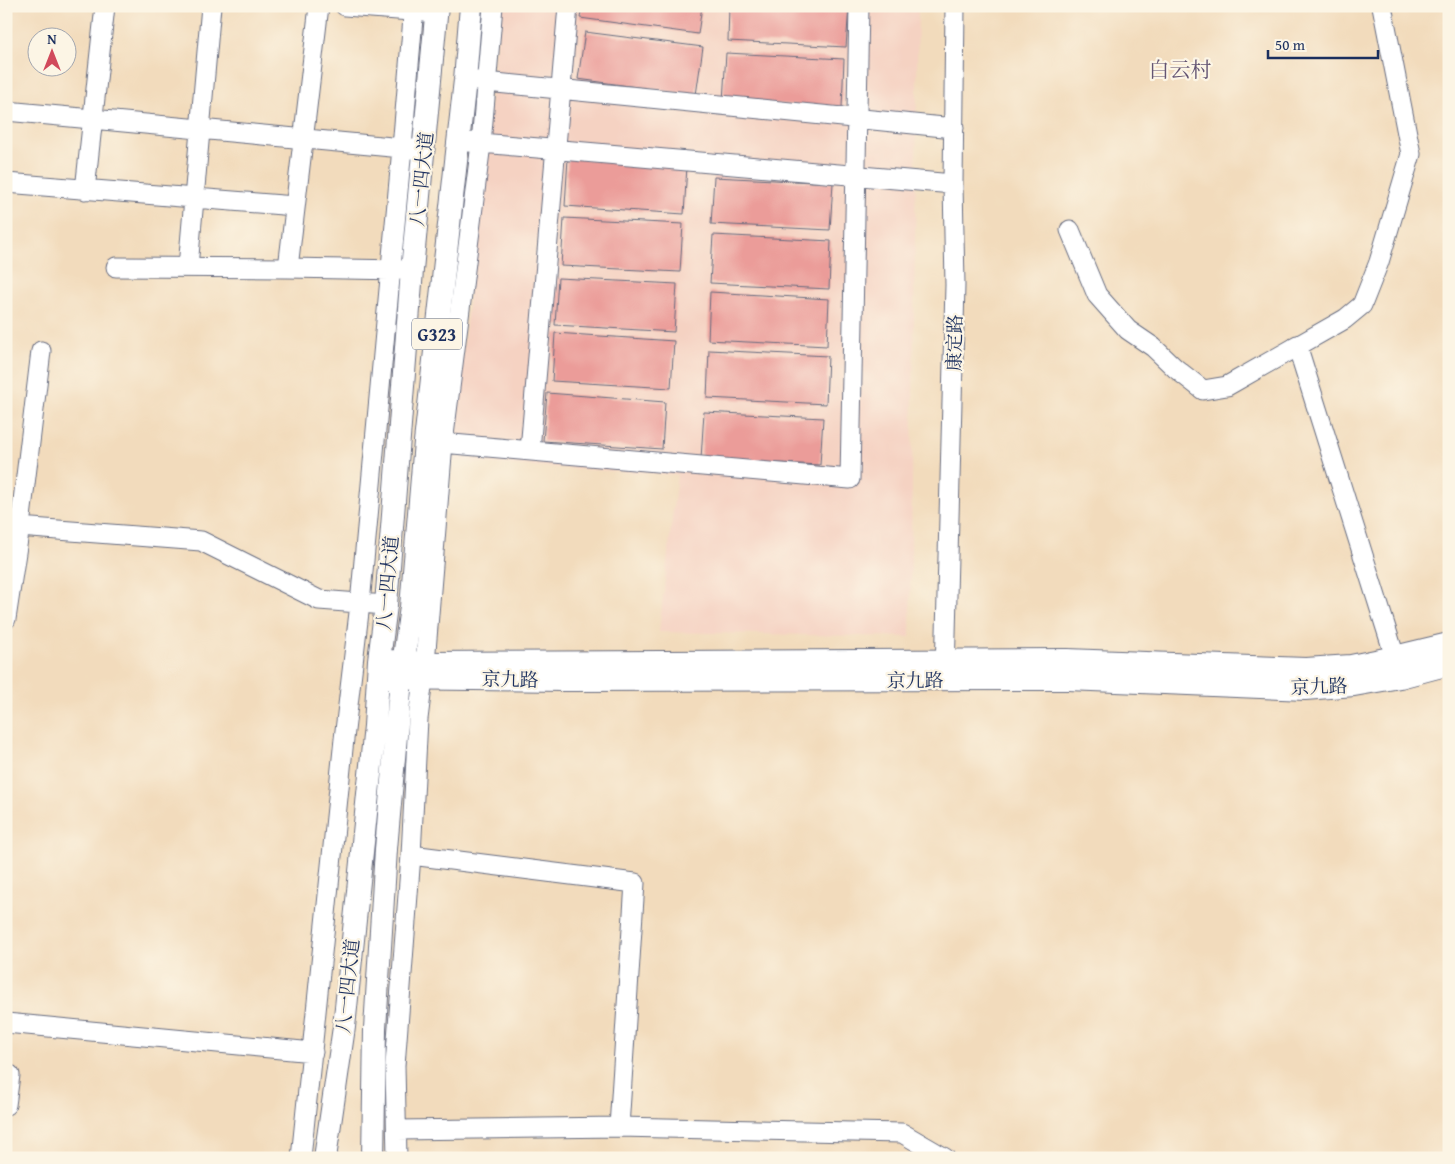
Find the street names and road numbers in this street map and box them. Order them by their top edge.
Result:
street label: 八一四大道 [402,130,440,228]
street label: 康定路 [940,314,968,372]
road number: G323 [412,318,462,349]
street label: 八一四大道 [369,534,405,632]
street label: 京九路 [481,665,539,693]
street label: 京九路 [886,666,944,694]
street label: 京九路 [1290,671,1348,701]
street label: 八一四大道 [328,937,366,1035]

